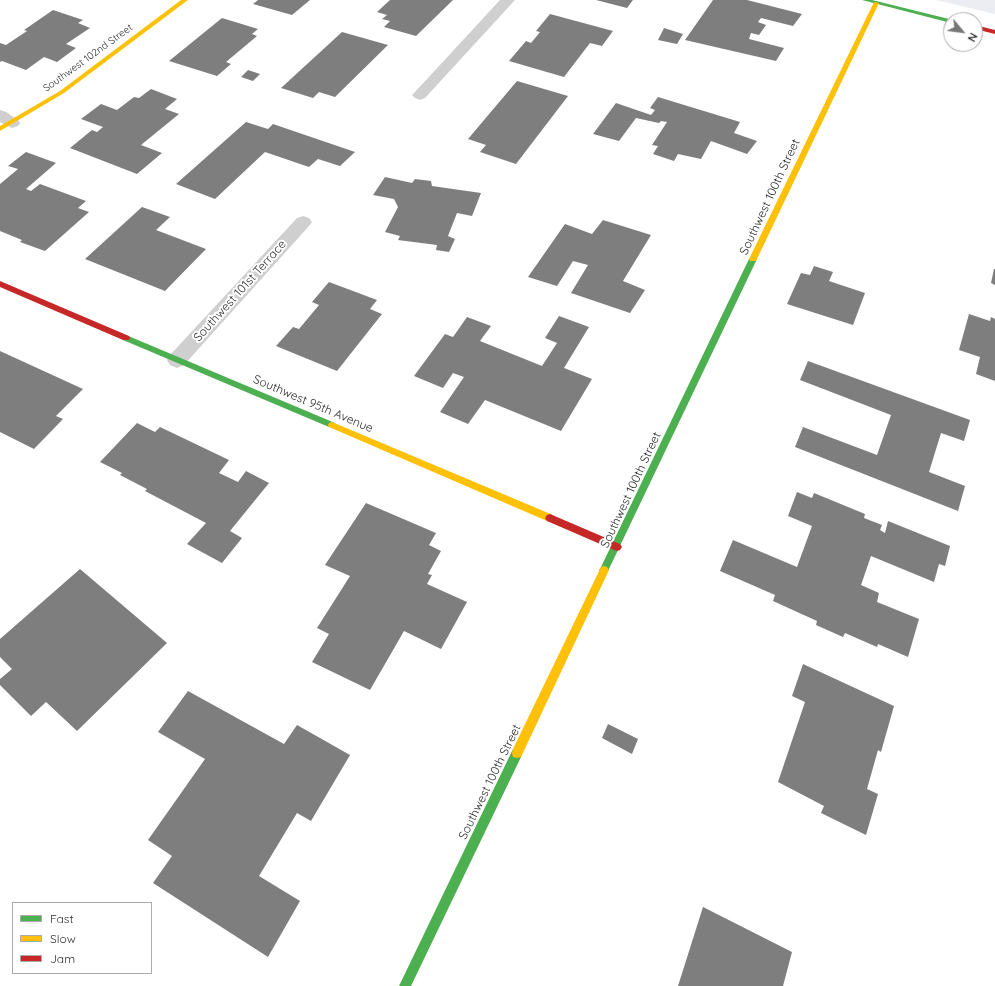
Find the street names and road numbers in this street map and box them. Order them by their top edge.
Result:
street label: Southwest 102nd Street [41,22,135,94]
street label: Southwest 100th Street [737,137,803,257]
street label: Southwest 101st Terrace [191,237,289,345]
street label: Southwest 95th Avenue [251,372,375,436]
street label: Southwest 100th Street [598,430,664,550]
street label: Southwest 100th Street [456,722,524,842]

